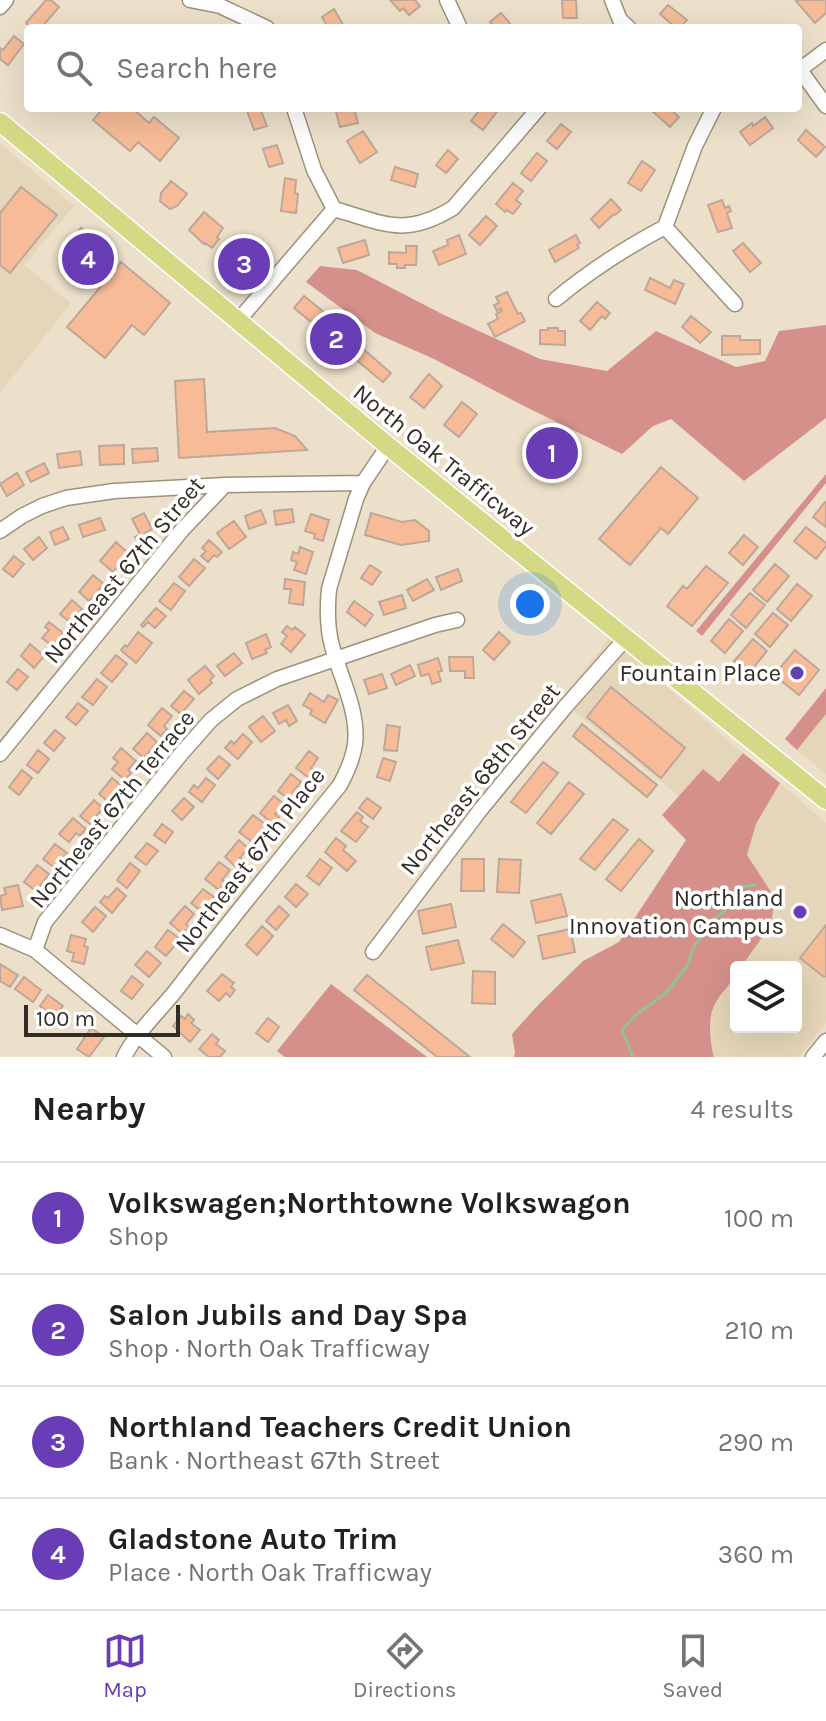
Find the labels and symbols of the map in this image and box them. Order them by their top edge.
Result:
pin: 4 [62,229,114,289]
pin: 3 [218,234,270,294]
pin: 2 [310,309,362,369]
street label: North Oak Trafficway [348,378,540,542]
pin: 1 [526,423,578,483]
street label: Northeast 67th Street [38,471,210,669]
your location [510,584,550,624]
place label: Fountain Place [619,659,781,687]
marker: Fountain Place [788,664,806,682]
street label: Northeast 68th Street [394,678,566,880]
street label: Northeast 67th Terrace [24,704,200,914]
street label: Northeast 67th Place [169,762,331,958]
place label: Northland Innovation Campus [569,884,784,940]
marker: Northland Innovation Campus [791,903,809,921]
scale bar [24,1001,180,1037]

